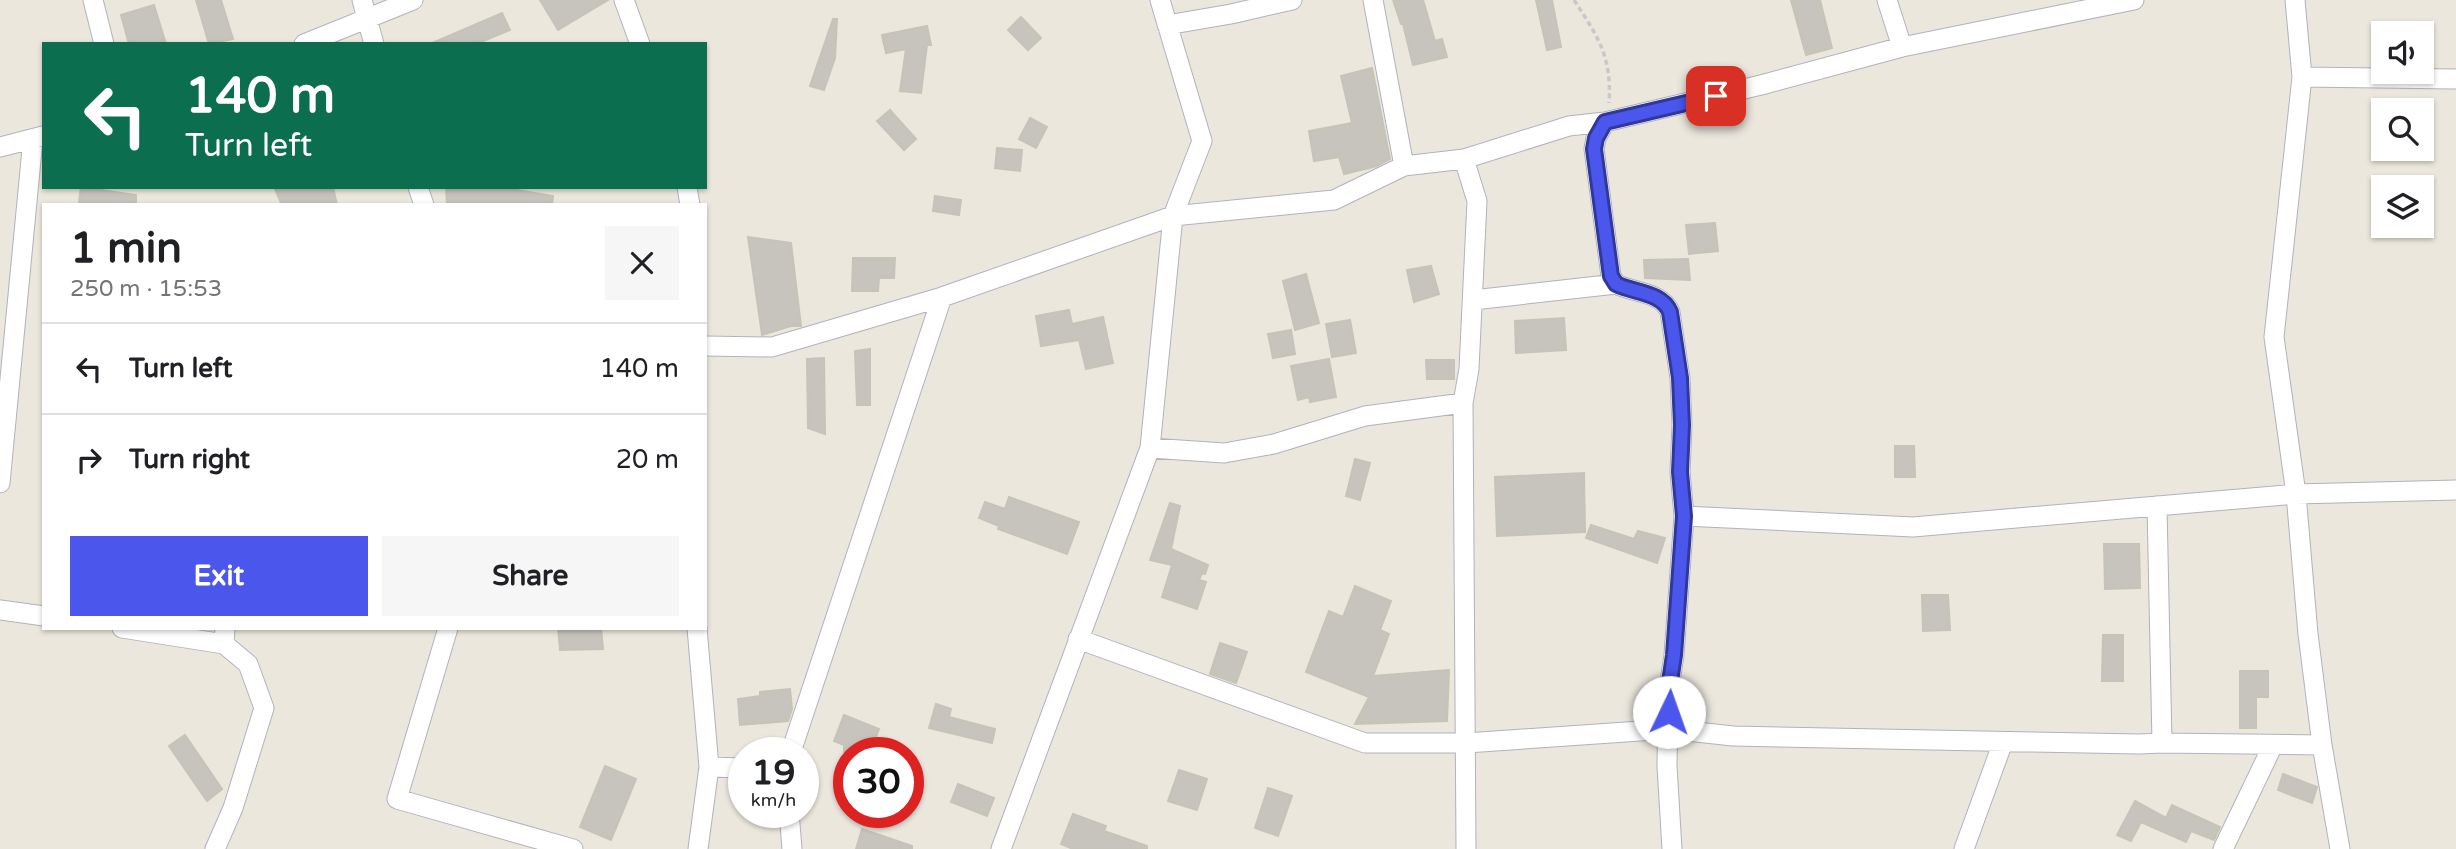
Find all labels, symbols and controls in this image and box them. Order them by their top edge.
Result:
map controls [2371,21,2434,238]
button: sound [2371,21,2434,84]
pin [1686,66,1746,126]
text: 140 m [185,67,335,126]
icon: left [70,70,161,161]
icon: arrive [1697,77,1735,115]
button: search [2371,98,2434,161]
text: Turn left [185,127,312,165]
button: layers [2371,175,2434,238]
text: 1 min [70,223,182,274]
button: close [605,226,679,300]
text: 250 m · 15:53 [70,275,222,303]
icon: left [70,350,108,388]
text: Turn left [129,353,232,384]
text: 140 m [599,353,679,384]
icon: right [70,441,108,479]
text: Turn right [129,444,250,475]
text: 20 m [616,444,679,475]
button: Exit [70,536,368,616]
button: Share [382,536,679,616]
position arrow [1632,675,1706,749]
speed limit sign: 30 [833,737,924,828]
text: 19 [752,752,795,794]
text: km/h [751,789,796,811]

